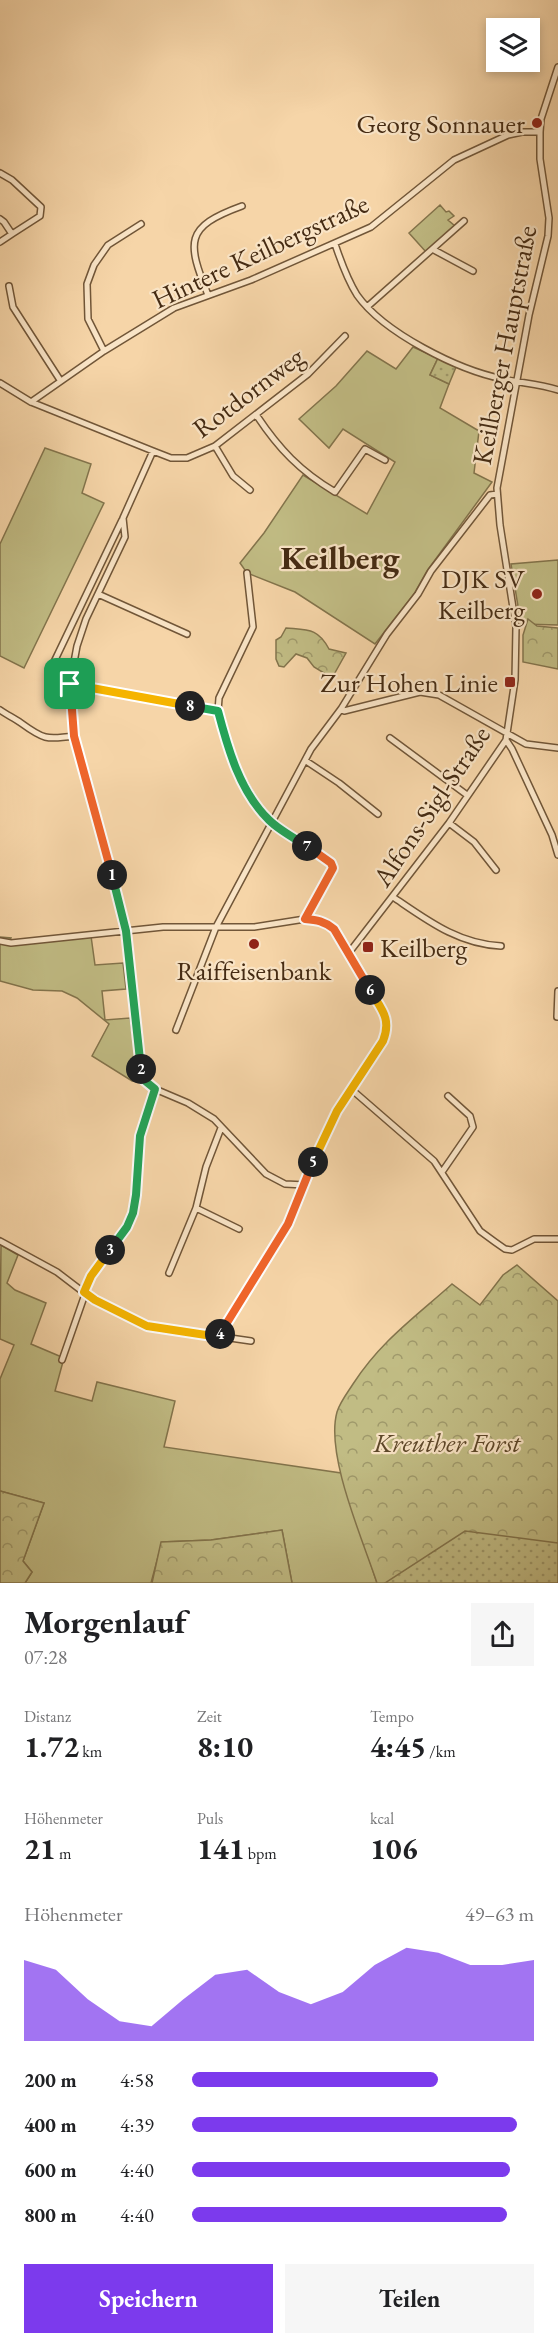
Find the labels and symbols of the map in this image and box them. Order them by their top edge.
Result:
place label: Georg Sonnauer [357,106,525,141]
marker: Georg Sonnauer [530,116,544,130]
street label: Hintere Keilbergstraße [146,185,374,317]
street label: Keilberger Hauptstraße [464,223,544,467]
street label: Rotdornweg [185,339,311,445]
district label: Keilberg [280,536,400,579]
place label: DJK SV Keilberg [438,561,526,627]
marker: DJK SV Keilberg [530,587,544,601]
pin [44,658,95,709]
place label: Zur Hohen Linie [320,665,498,700]
marker: Zur Hohen Linie [503,675,517,689]
pin: 8 [175,691,205,721]
street label: Alfons-Sigl-Straße [364,719,498,894]
pin: 7 [292,831,322,861]
pin: 1 [97,860,127,890]
place label: Keilberg [380,930,467,965]
marker: Raiffeisenbank [247,937,261,951]
marker: Keilberg [361,940,375,954]
place label: Raiffeisenbank [177,953,332,988]
pin: 6 [355,975,385,1005]
pin: 2 [126,1054,156,1084]
pin: 5 [298,1147,328,1177]
pin: 3 [95,1235,125,1265]
pin: 4 [205,1319,235,1349]
park label: Kreuther Forst [373,1425,522,1460]

